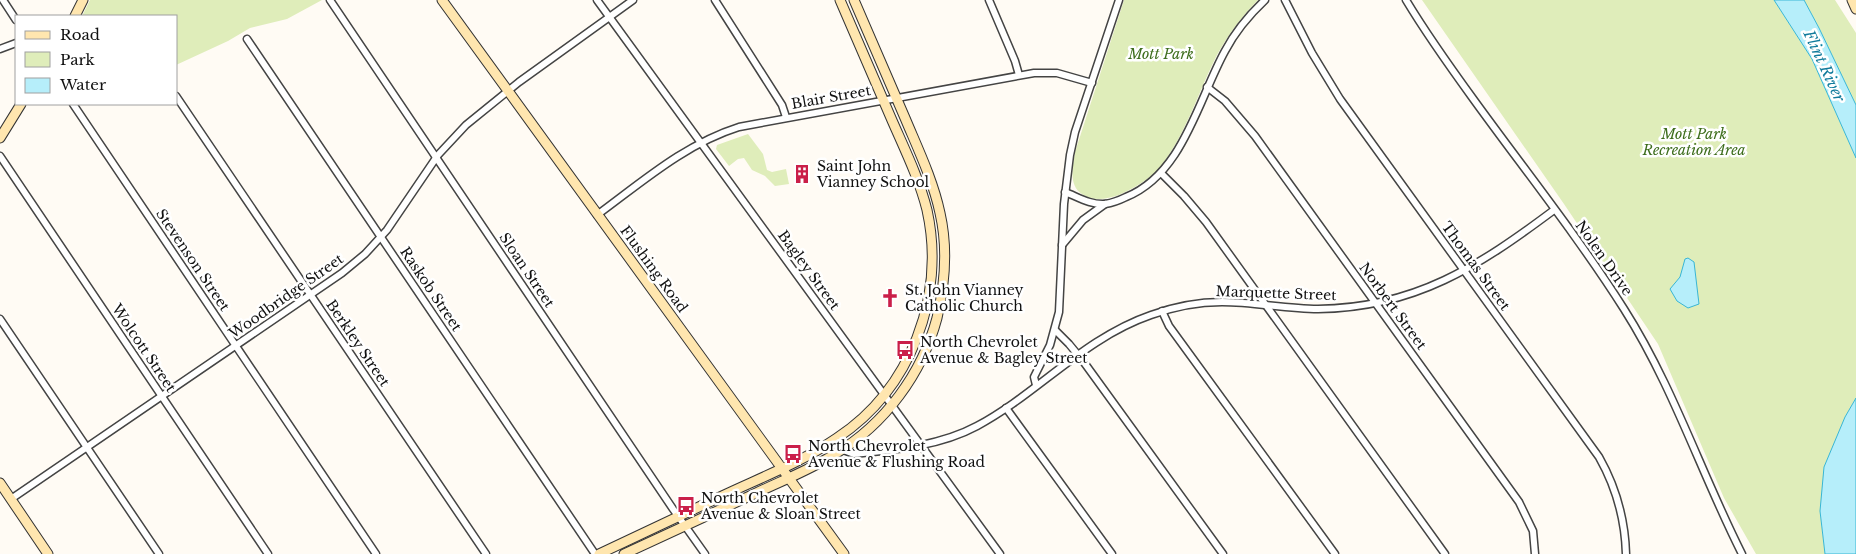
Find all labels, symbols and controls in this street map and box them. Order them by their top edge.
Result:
legend [15,15,178,105]
text: Road [60,25,100,44]
water label: Flint River [1799,26,1850,106]
park label: Mott Park [1127,45,1194,63]
text: Park [60,50,96,69]
text: Water [59,75,107,94]
street label: Blair Street [790,81,873,113]
park label: Mott Park Recreation Area [1641,125,1746,159]
place label: Saint John Vianney School [816,157,930,191]
building icon: Saint John Vianney School [791,163,813,185]
street label: Stevenson Street [152,206,234,315]
street label: Nolen Drive [1572,217,1636,299]
street label: Thomas Street [1438,218,1515,314]
street label: Flushing Road [616,222,692,316]
street label: Bagley Street [774,227,844,314]
street label: Sloan Street [495,229,559,311]
street label: Raskob Street [396,243,466,335]
street label: Woodbridge Street [224,249,347,343]
street label: Norbert Street [1355,259,1431,354]
place label: St. John Vianney Catholic Church [905,281,1024,315]
street label: Marquette Street [1215,282,1337,304]
church icon: St. John Vianney Catholic Church [879,287,901,309]
street label: Berkley Street [322,296,394,391]
street label: Wolcott Street [107,300,180,396]
place label: North Chevrolet Avenue & Bagley Street [919,333,1088,367]
bus stop icon: North Chevrolet Avenue & Bagley Street [894,339,916,361]
place label: North Chevrolet Avenue & Flushing Road [807,437,985,471]
bus stop icon: North Chevrolet Avenue & Flushing Road [782,443,804,465]
place label: North Chevrolet Avenue & Sloan Street [700,489,862,523]
bus stop icon: North Chevrolet Avenue & Sloan Street [675,495,697,517]

